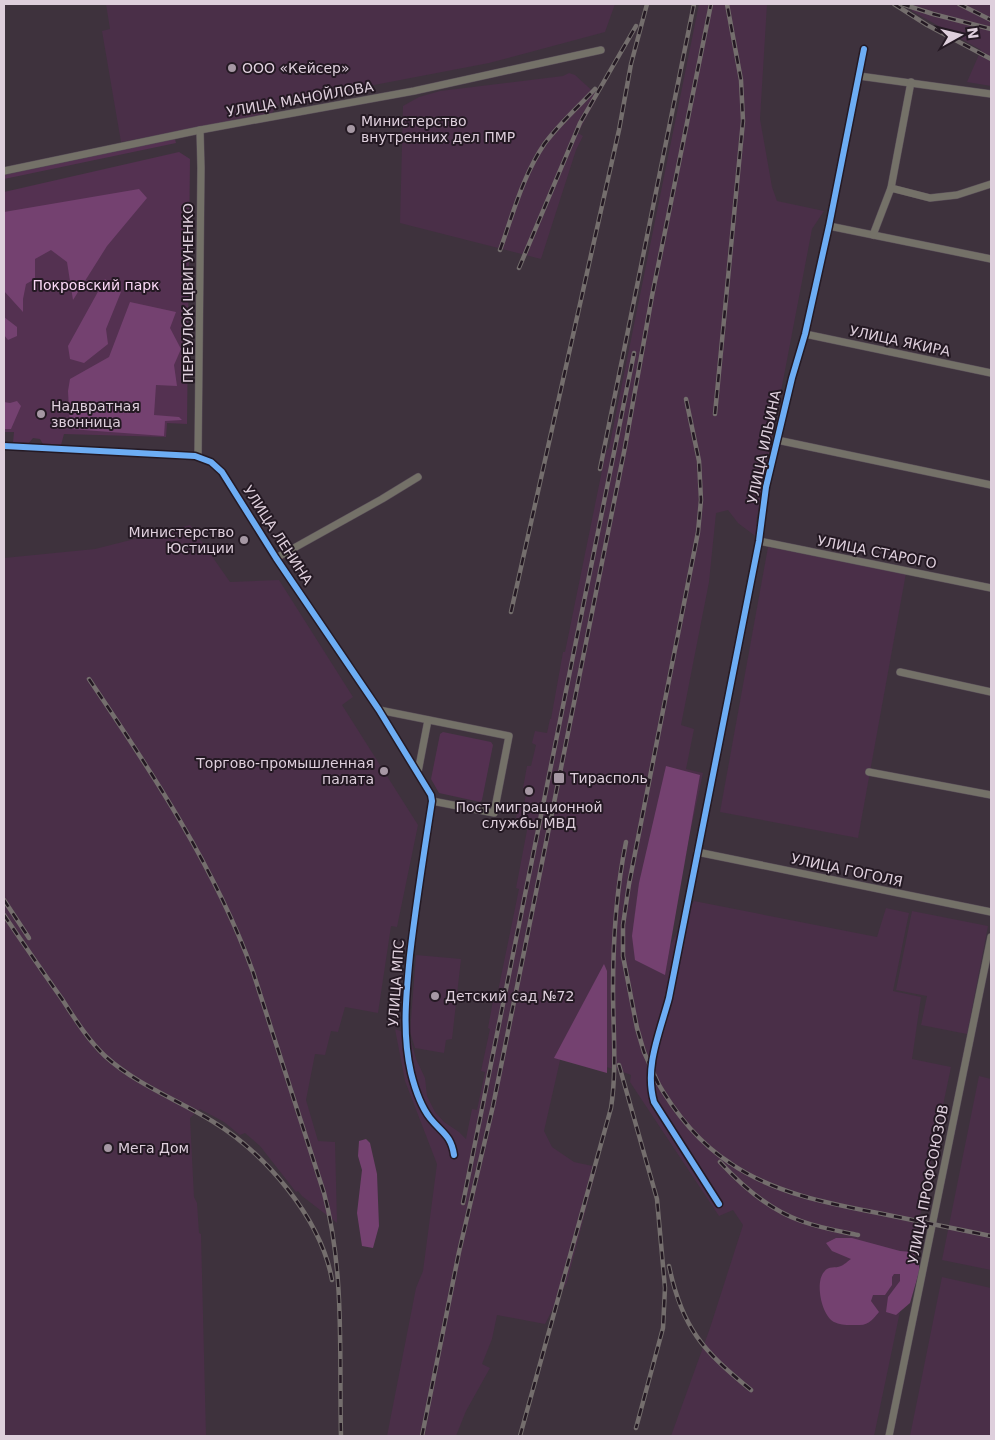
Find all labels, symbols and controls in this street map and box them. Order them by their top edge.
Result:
north arrow [935,10,985,60]
text: N [964,26,982,40]
place label: ООО «Кейсер» [242,60,350,76]
marker: ООО «Кейсер» [226,62,238,74]
street label: УЛИЦА МАНОЙЛОВА [225,77,375,120]
place label: Министерство внутренних дел ПМР [361,113,515,145]
marker: Министерство внутренних дел ПМР [345,123,357,135]
street label: ПЕРЕУЛОК ЦВИГУНЕНКО [180,203,196,383]
park label: Покровский парк [32,277,160,293]
street label: УЛИЦА ЯКИРА [848,323,952,360]
street label: УЛИЦА ИЛЬИНА [744,388,784,505]
place label: Надвратная звонница [51,398,140,430]
marker: Надвратная звонница [35,408,47,420]
street label: УЛИЦА ЛЕНИНА [240,482,316,588]
place label: Министерство Юстиции [129,524,234,556]
street label: УЛИЦА СТАРОГО [816,533,938,571]
marker: Министерство Юстиции [238,534,250,546]
place label: Торгово-промышленная палата [195,755,374,787]
marker: Торгово-промышленная палата [378,765,390,777]
place label: Тирасполь [569,770,648,786]
marker: Тирасполь [552,771,566,785]
marker: Пост миграционной службы МВД [523,785,535,797]
place label: Пост миграционной службы МВД [455,799,603,831]
street label: УЛИЦА ГОГОЛЯ [790,850,904,890]
street label: УЛИЦА МПС [385,939,407,1027]
place label: Детский сад №72 [445,988,574,1004]
marker: Детский сад №72 [429,990,441,1002]
street label: УЛИЦА ПРОФСОЮЗОВ [905,1103,951,1265]
place label: Мега Дом [118,1140,189,1156]
marker: Мега Дом [102,1142,114,1154]

